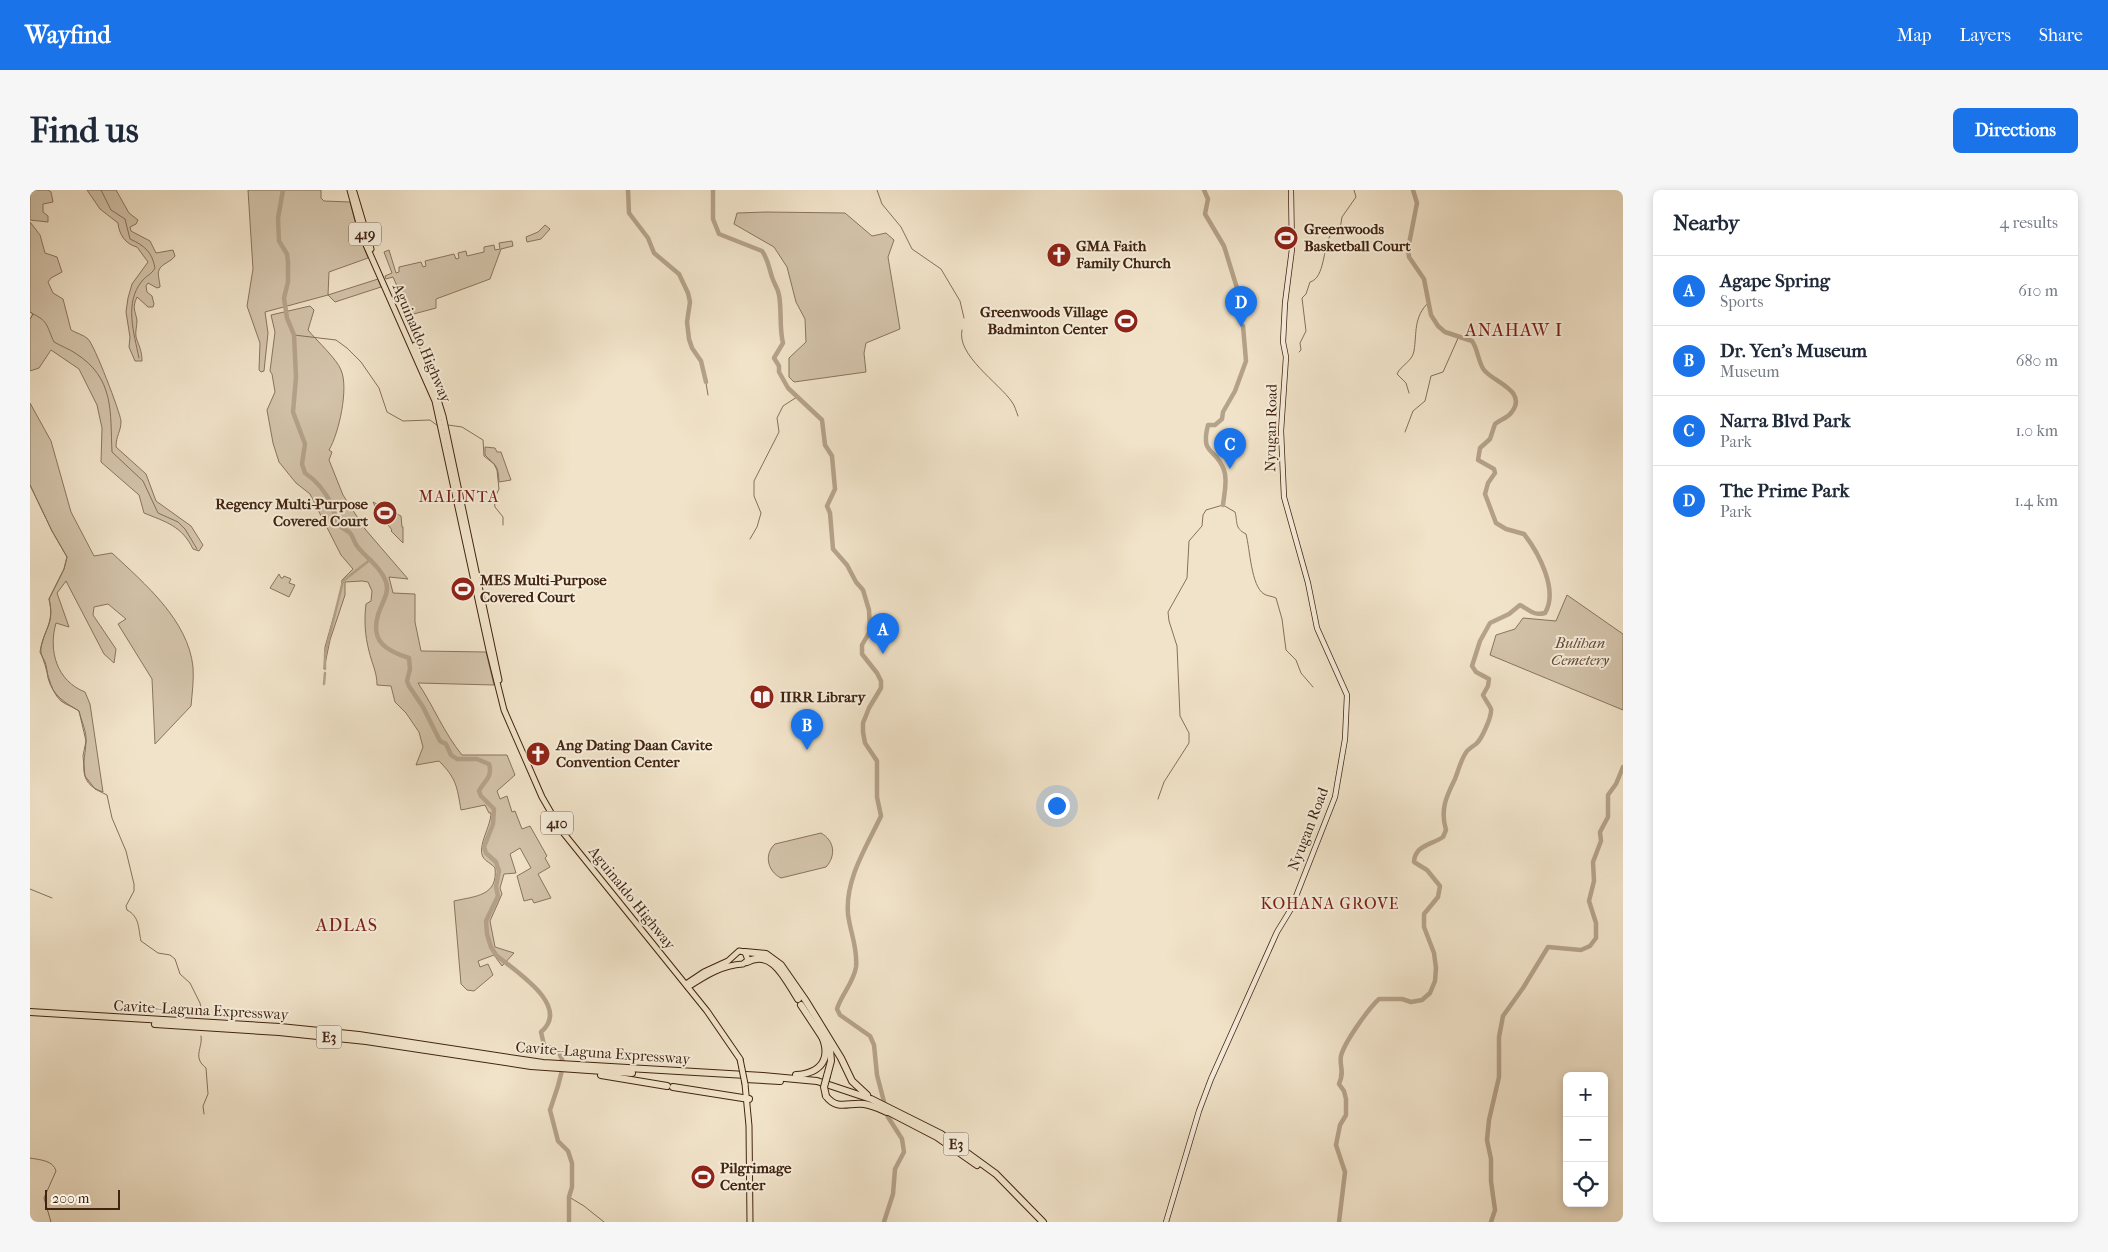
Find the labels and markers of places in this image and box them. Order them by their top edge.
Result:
place label: Greenwoods Basketball Court [1304,220,1411,255]
sports icon: Greenwoods Basketball Court [1273,225,1299,251]
place label: GMA Faith Family Church [1075,237,1172,272]
church icon: GMA Faith Family Church [1046,242,1072,268]
pin: D [1225,286,1257,327]
place label: Greenwoods Village Badminton Center [980,303,1109,338]
sports icon: Greenwoods Village Badminton Center [1113,308,1139,334]
pin: C [1214,428,1246,469]
place label: Regency Multi-Purpose Covered Court [215,495,369,530]
sports icon: Regency Multi-Purpose Covered Court [372,500,398,526]
place label: MES Multi-Purpose Covered Court [479,571,607,606]
sports icon: MES Multi-Purpose Covered Court [450,576,476,602]
pin: A [867,613,899,654]
library icon: IIRR Library [749,684,775,710]
place label: IIRR Library [780,688,866,706]
pin: B [791,709,823,750]
place label: Ang Dating Daan Cavite Convention Center [555,736,713,771]
church icon: Ang Dating Daan Cavite Convention Center [525,741,551,767]
place label: Pilgrimage Center [720,1159,792,1194]
sports icon: Pilgrimage Center [690,1164,716,1190]

